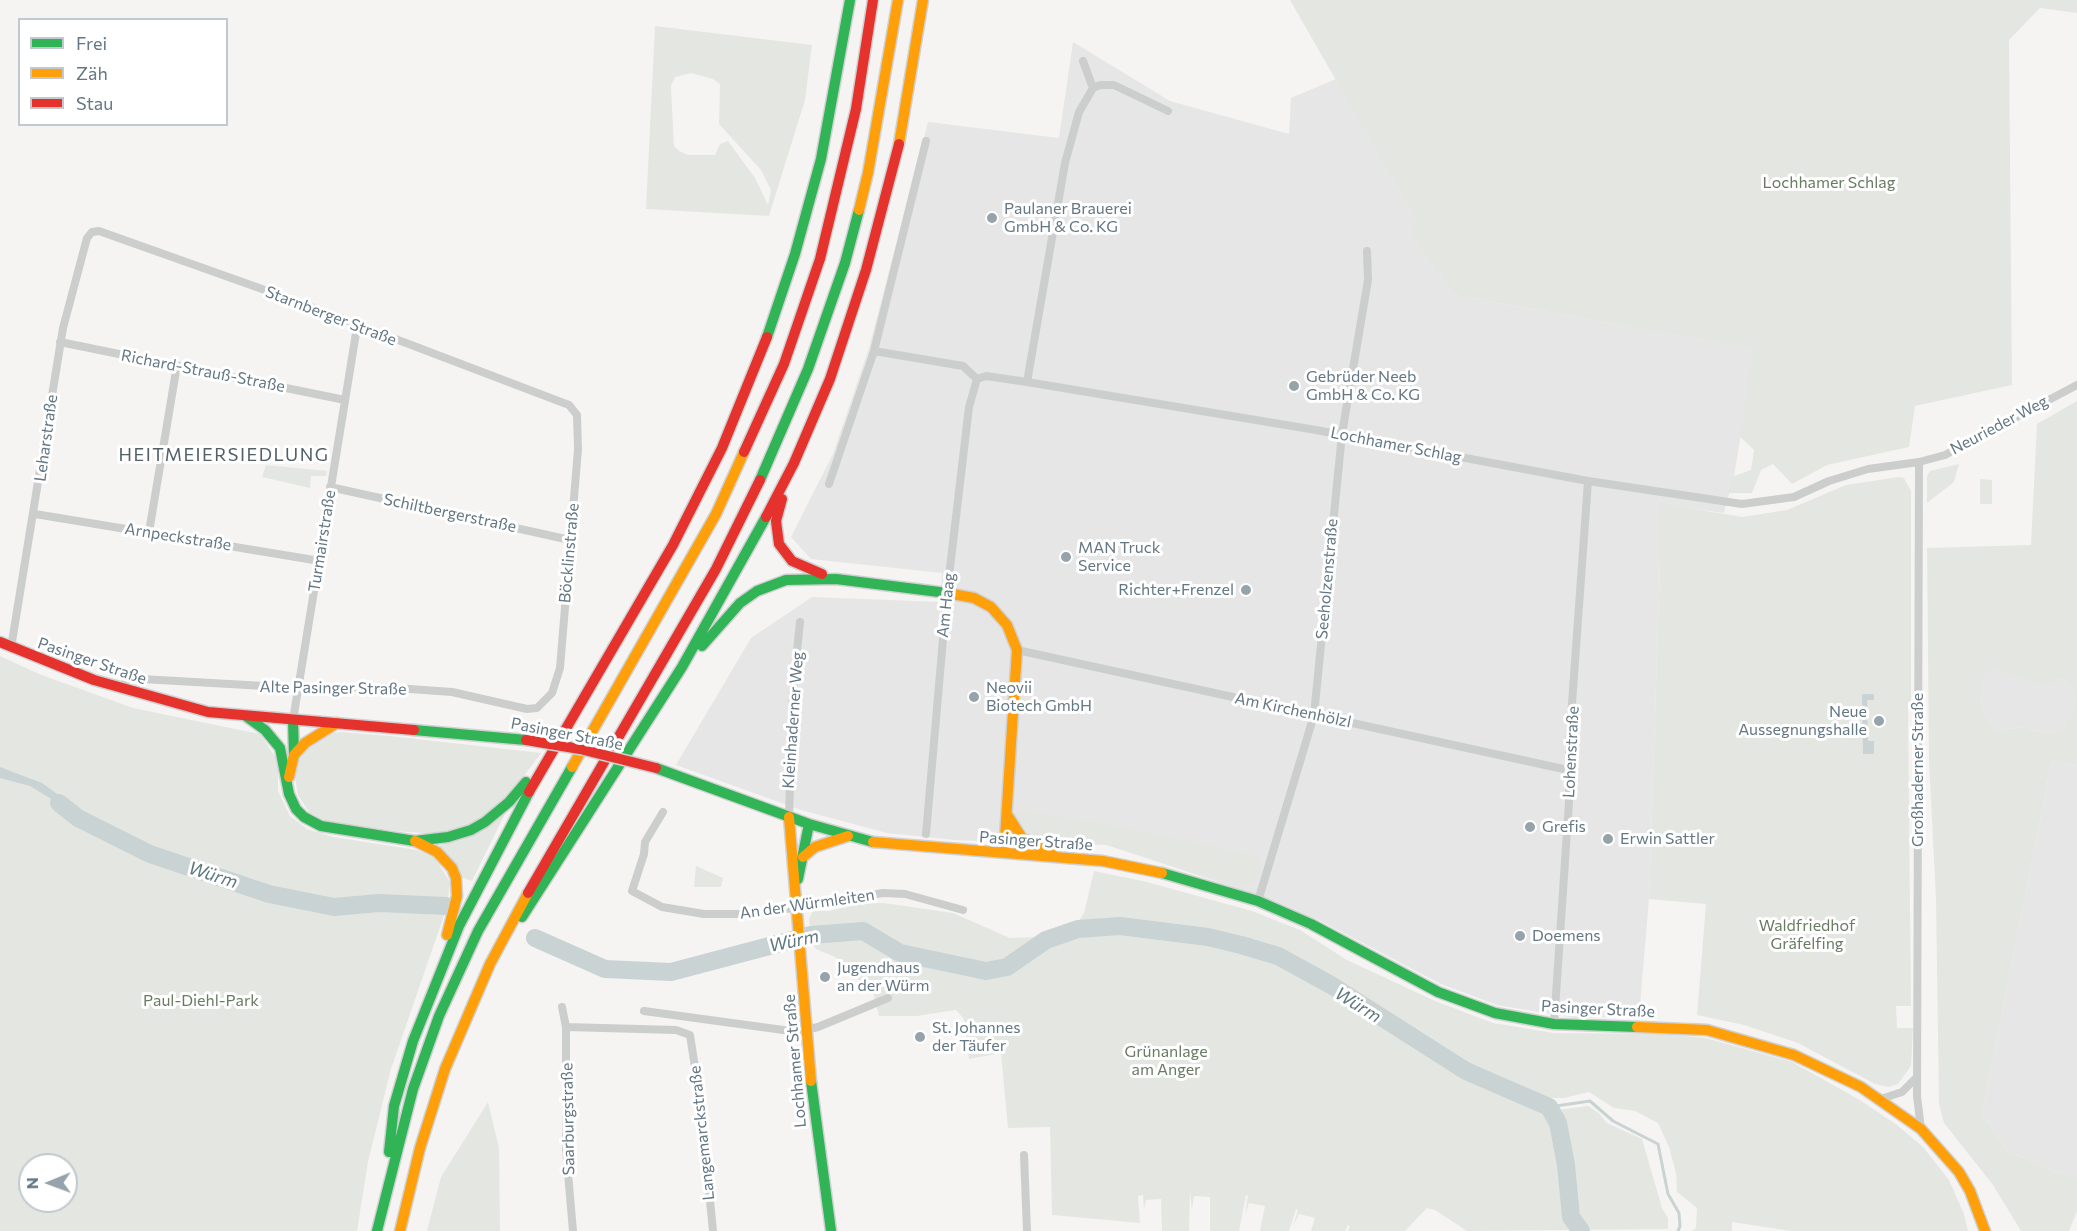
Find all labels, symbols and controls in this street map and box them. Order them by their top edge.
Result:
legend [18,18,228,126]
text: Frei [76,32,107,54]
text: Zäh [76,62,108,84]
text: Stau [76,92,113,114]
park label: Lochhamer Schlag [1763,173,1895,193]
place label: Paulaner Brauerei GmbH & Co. KG [1004,199,1132,237]
marker: Paulaner Brauerei GmbH & Co. KG [985,211,999,225]
street label: Starnberger Straße [263,282,399,350]
street label: Richard-Strauß-Straße [119,346,287,396]
place label: Gebrüder Neeb GmbH & Co. KG [1306,367,1420,405]
marker: Gebrüder Neeb GmbH & Co. KG [1287,379,1301,393]
street label: Neurieder Weg [1947,391,2051,459]
street label: Leharstraße [30,393,62,483]
street label: Lochhamer Schlag [1329,423,1463,467]
district label: HEITMEIERSIEDLUNG [119,444,329,466]
street label: Turmairstraße [304,488,340,594]
street label: Schiltbergerstraße [382,490,518,536]
street label: Böcklinstraße [555,502,583,604]
street label: Seeholzenstraße [1312,518,1342,640]
street label: Arnpeckstraße [123,519,233,555]
place label: MAN Truck Service [1078,538,1160,576]
marker: MAN Truck Service [1059,550,1073,564]
street label: Am Haag [933,571,959,639]
place label: Richter+Frenzel [1118,580,1234,600]
marker: Richter+Frenzel [1239,583,1253,597]
street label: Pasinger Straße [35,633,149,689]
street label: Kleinhaderner Weg [779,651,807,789]
street label: Alte Pasinger Straße [259,677,407,699]
place label: Neovii Biotech GmbH [986,678,1092,716]
street label: Am Kirchenhölzl [1233,688,1353,732]
marker: Neovii Biotech GmbH [967,690,981,704]
street label: Großhaderner Straße [1908,693,1928,847]
place label: Neue Aussegnungshalle [1738,702,1867,740]
street label: Lohenstraße [1559,706,1583,798]
street label: Pasinger Straße [509,714,625,754]
marker: Neue Aussegnungshalle [1872,714,1886,728]
place label: Grefis [1542,817,1586,837]
marker: Grefis [1523,820,1537,834]
street label: Pasinger Straße [979,827,1093,855]
place label: Erwin Sattler [1620,829,1715,849]
marker: Erwin Sattler [1601,832,1615,846]
water label: Würm [186,857,240,893]
street label: An der Würmleiten [738,885,876,923]
park label: Waldfriedhof Gräfelfing [1759,916,1855,954]
water label: Würm [767,925,821,957]
place label: Doemens [1532,926,1601,946]
marker: Doemens [1513,929,1527,943]
place label: Jugendhaus an der Würm [837,958,930,996]
marker: Jugendhaus an der Würm [818,970,832,984]
water label: Würm [1331,982,1385,1028]
park label: Paul-Diehl-Park [143,991,259,1011]
street label: Lochhamer Straße [780,994,810,1128]
street label: Pasinger Straße [1541,996,1655,1022]
place label: St. Johannes der Täufer [932,1018,1020,1056]
marker: St. Johannes der Täufer [913,1030,927,1044]
park label: Grünanlage am Anger [1124,1042,1208,1080]
street label: Saarburgstraße [557,1063,579,1175]
street label: Langemarckstraße [685,1065,719,1201]
north arrow [18,1153,78,1213]
text: N [22,1177,41,1189]

